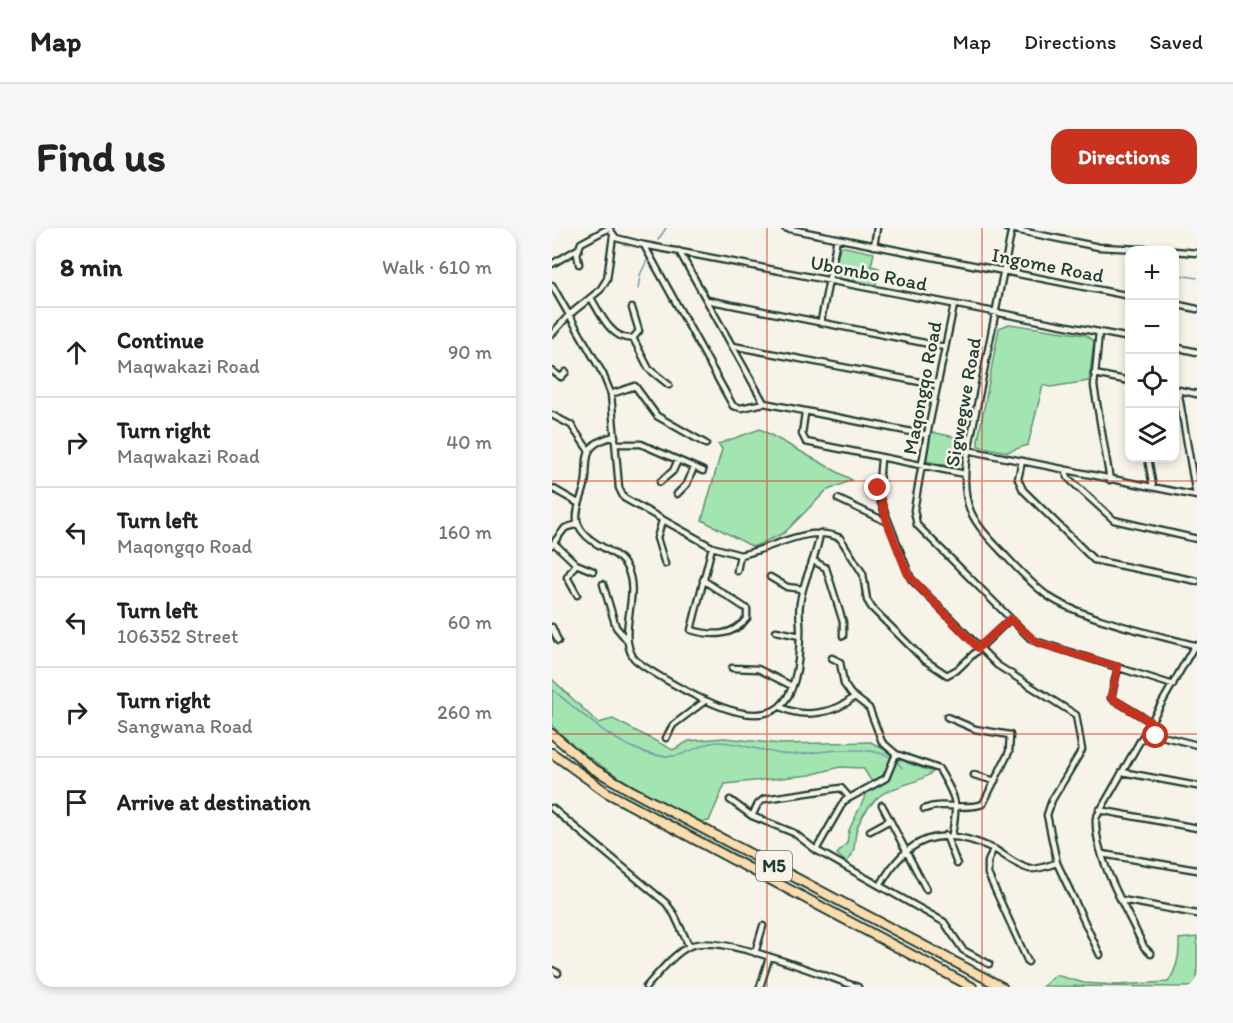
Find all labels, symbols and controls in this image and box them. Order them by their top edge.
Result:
text: Map [30,24,81,58]
text: Map [953,29,991,54]
text: Directions [1024,29,1116,54]
text: Saved [1149,29,1203,54]
button: Directions [1051,129,1197,184]
text: Find us [36,131,166,182]
street label: Ingome Road [990,242,1106,288]
map controls [1125,246,1179,462]
button: + [1125,246,1179,300]
street label: Ubombo Road [808,250,930,296]
text: 8 min [60,251,122,283]
text: Walk · 610 m [382,255,492,279]
button: − [1125,300,1179,354]
street label: Maqongqo Road [897,319,947,457]
text: Continue [117,327,204,354]
street label: Sigwegwe Road [940,335,986,468]
icon: ahead [60,336,93,369]
text: 90 m [448,340,492,364]
text: Maqwakazi Road [117,354,260,378]
button: locate [1125,354,1179,408]
button: layers [1125,408,1179,462]
text: Turn right [117,417,211,444]
icon: right [60,426,93,459]
text: 40 m [446,430,492,454]
text: Maqwakazi Road [117,444,260,468]
route end [864,474,890,500]
text: Turn left [117,507,198,534]
icon: left [60,516,93,549]
text: 160 m [439,520,492,544]
text: Maqongqo Road [117,534,252,558]
text: Turn left [117,597,198,624]
icon: left [60,606,93,639]
text: 60 m [448,610,492,634]
text: 106352 Street [117,624,238,648]
text: Turn right [117,687,211,714]
icon: right [60,696,93,729]
text: 260 m [437,700,492,724]
text: Sangwana Road [117,714,253,738]
route start [1142,722,1168,748]
icon: arrive [60,786,93,819]
text: Arrive at destination [117,789,311,816]
road number: M5 [756,851,792,881]

